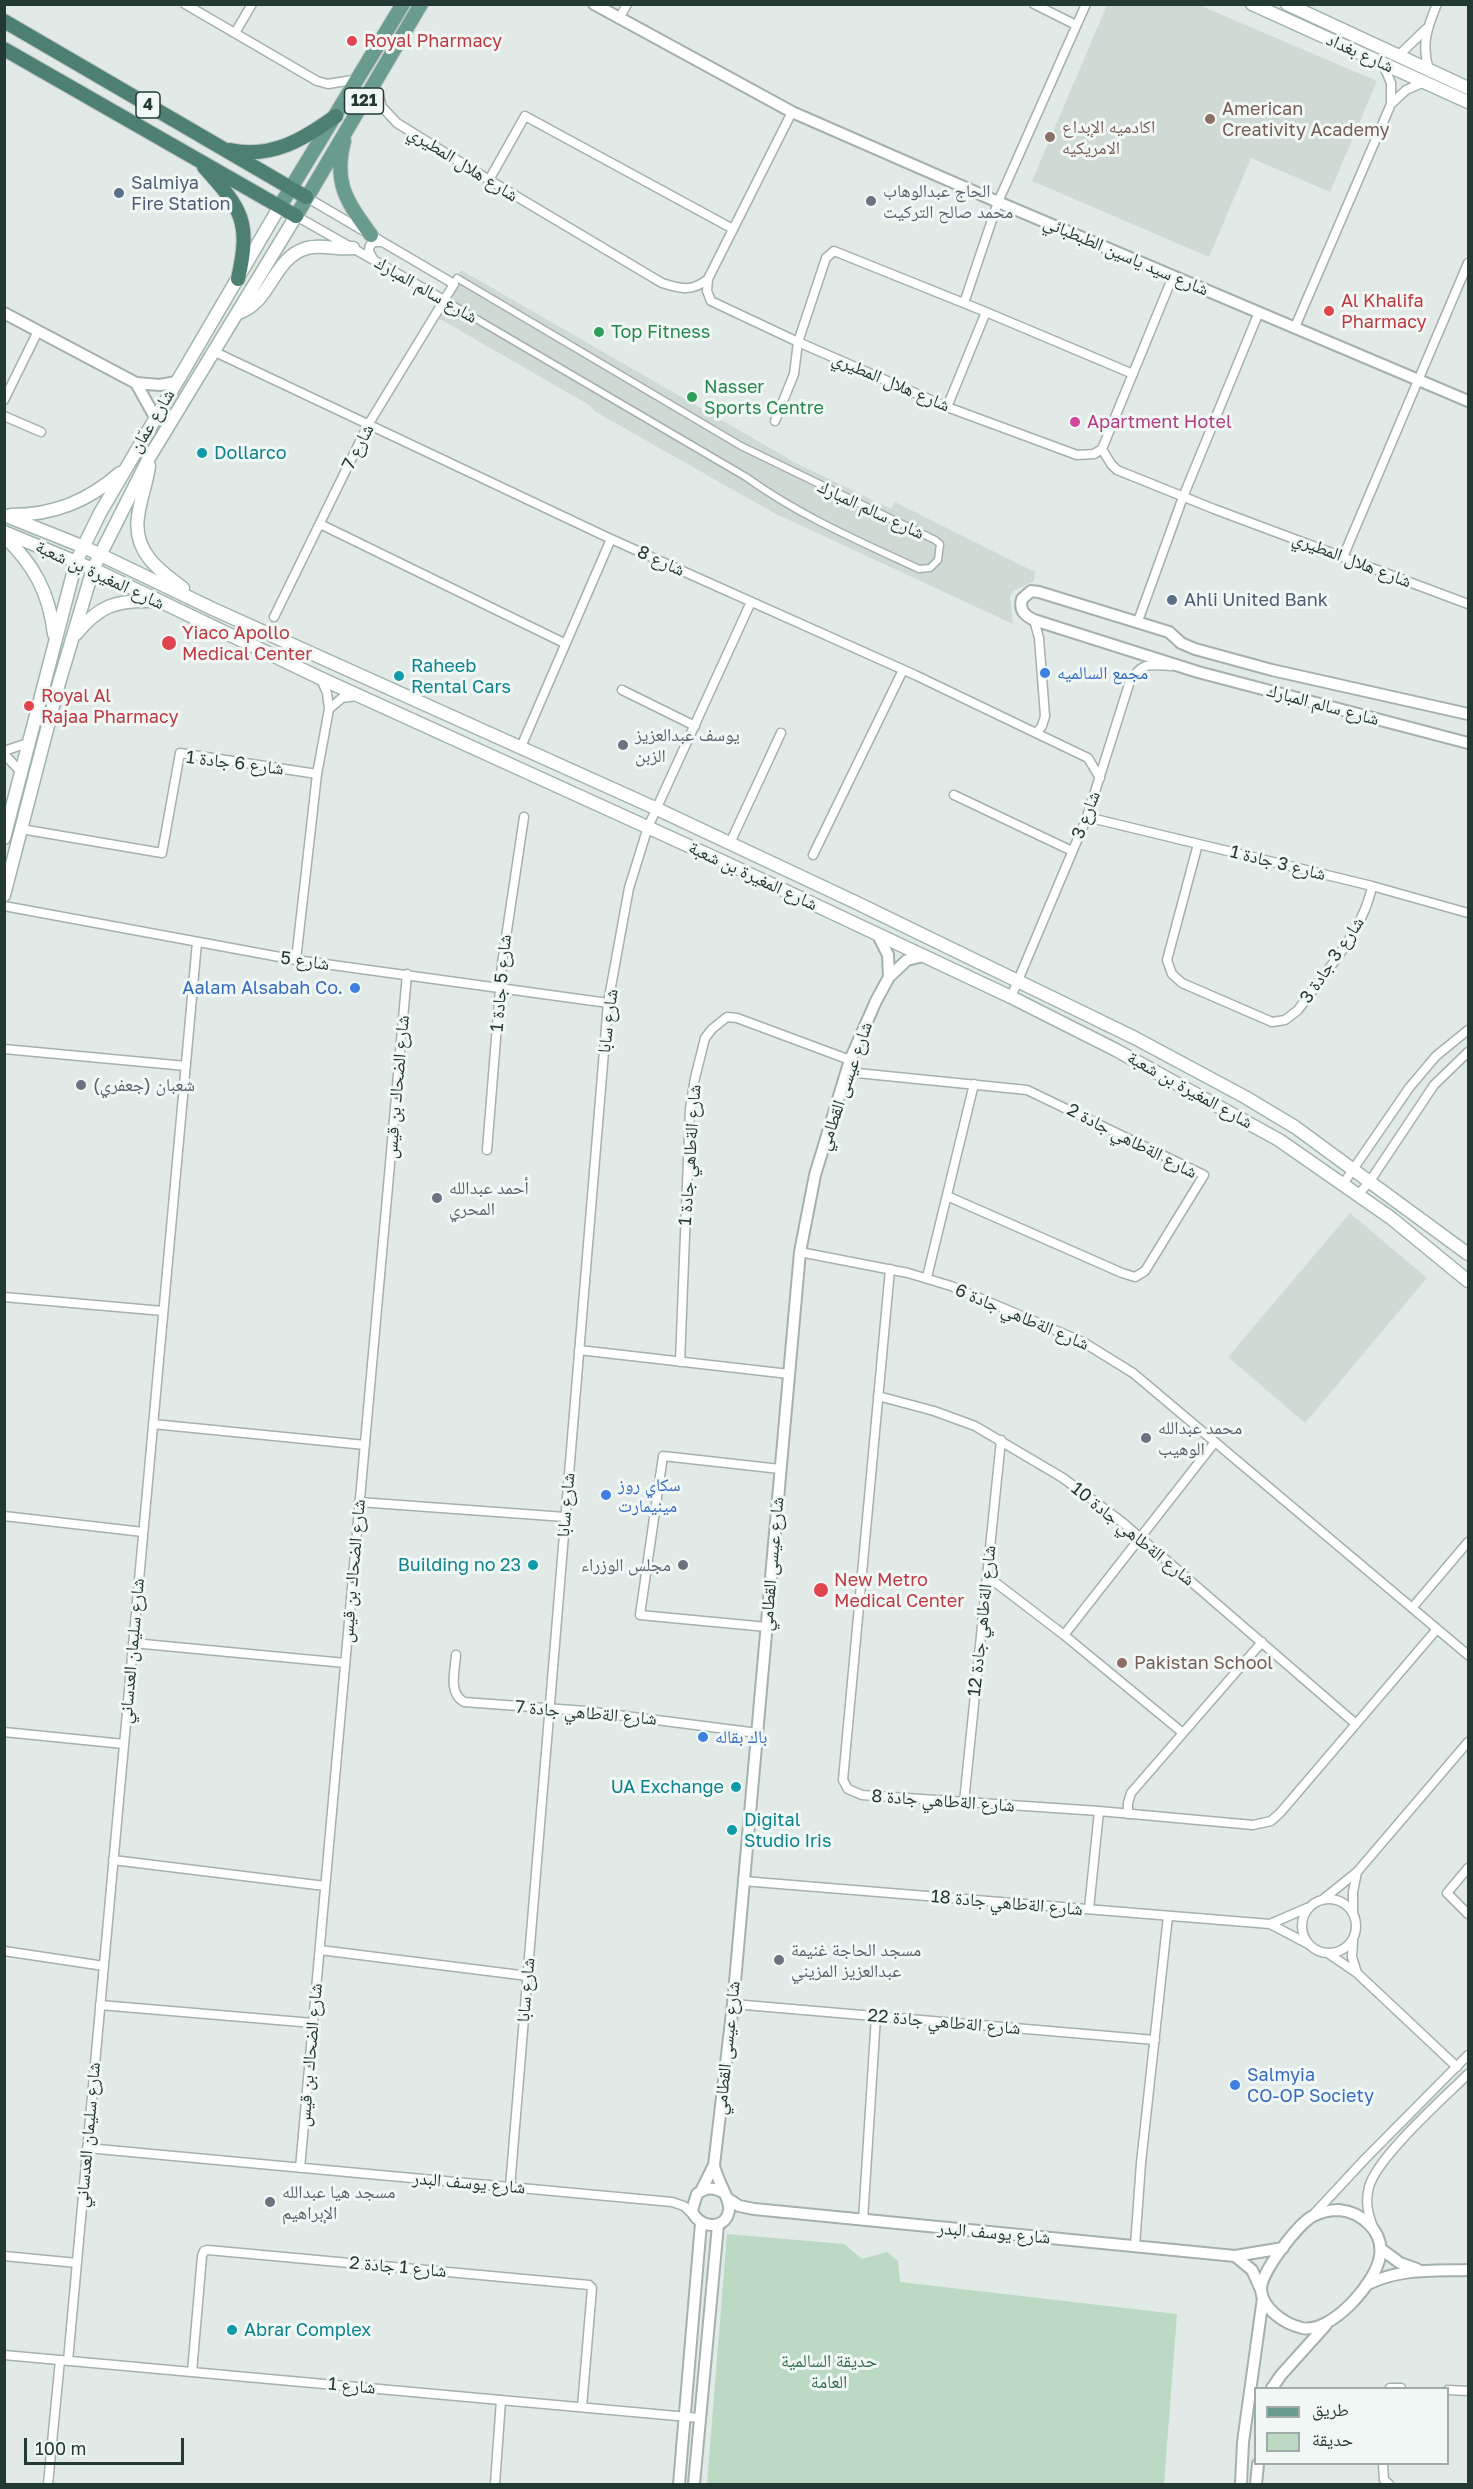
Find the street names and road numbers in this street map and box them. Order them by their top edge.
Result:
street label: شارع بغداد [1323,29,1397,77]
road number: 121 [344,88,384,114]
road number: 4 [136,92,160,118]
street label: شارع هلال المطيري [404,122,522,206]
street label: شارع سيد ياسين الطبطبائي [1040,211,1212,301]
street label: شارع سالم المبارك [371,252,481,328]
street label: شارع هلال المطيري [829,347,953,417]
street label: شارع عمّان [125,385,179,457]
street label: شارع 7 [337,421,379,473]
street label: شارع سالم المبارك [814,476,928,544]
street label: شارع هلال المطيري [1289,527,1415,593]
street label: شارع المغيرة بن شعبة [32,536,168,614]
street label: شارع 8 [634,541,688,581]
street label: شارع سالم المبارك [1265,680,1381,730]
street label: شارع 6 جادة 1 [185,746,285,780]
street label: شارع 3 [1067,788,1105,842]
street label: شارع المغيرة بن شعبة [685,837,821,915]
street label: شارع 3 جادة 1 [1228,841,1328,885]
street label: شارع 3 جادة 3 [1295,913,1369,1007]
street label: شارع 5 جادة 1 [486,933,516,1033]
street label: شارع 5 [279,947,331,975]
street label: شارع سابا [593,988,623,1054]
street label: شارع الضحاك بن قيس [380,1014,414,1160]
street label: شارع عيسى القطامي [813,1019,877,1153]
street label: شارع المغيرة بن شعبة [1124,1047,1256,1133]
street label: شارع الةطاهي جادة 1 [674,1084,706,1226]
street label: شارع الةطاهي جادة 2 [1063,1099,1201,1183]
street label: شارع الةطاهي جادة 6 [952,1279,1092,1355]
street label: شارع سابا [552,1472,580,1538]
street label: شارع الةطاهي جادة 10 [1067,1478,1199,1590]
street label: شارع عيسى القطامي [755,1496,789,1632]
street label: شارع الضحاك بن قيس [336,1498,370,1644]
street label: شارع الةطاهي جادة 12 [963,1544,1001,1698]
street label: شارع سليمان العدساني [115,1577,149,1725]
street label: شارع الةطاهي جادة 7 [514,1696,658,1730]
street label: شارع الةطاهي جادة 8 [871,1785,1015,1817]
street label: شارع الةطاهي جادة 18 [930,1886,1084,1920]
street label: شارع سابا [512,1957,540,2023]
street label: شارع عيسى القطامي [709,1980,745,2116]
street label: شارع الضحاك بن قيس [293,1982,327,2128]
street label: شارع الةطاهي جادة 22 [867,2005,1021,2039]
street label: شارع سليمان العدساني [71,2061,105,2209]
street label: شارع يوسف البدر [412,2167,526,2199]
street label: شارع يوسف البدر [937,2217,1051,2249]
street label: شارع 1 جادة 2 [348,2252,448,2282]
street label: شارع 1 [327,2373,377,2399]

